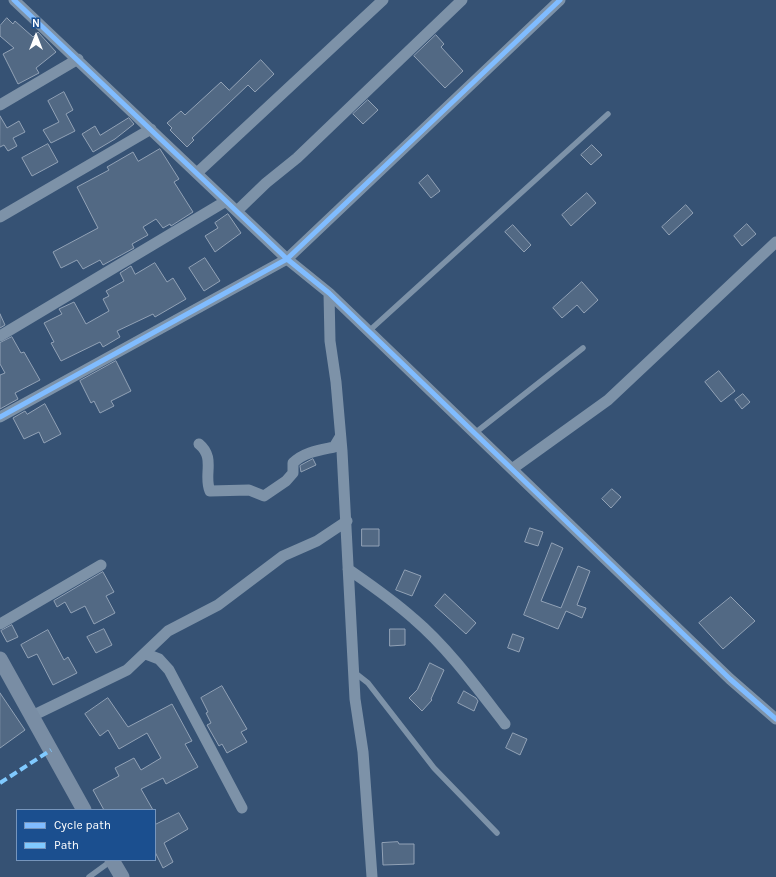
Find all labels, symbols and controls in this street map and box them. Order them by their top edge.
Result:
north arrow [16,16,56,56]
text: N [32,17,40,30]
legend [16,809,156,861]
text: Cycle path [54,818,111,832]
text: Path [54,838,79,852]

